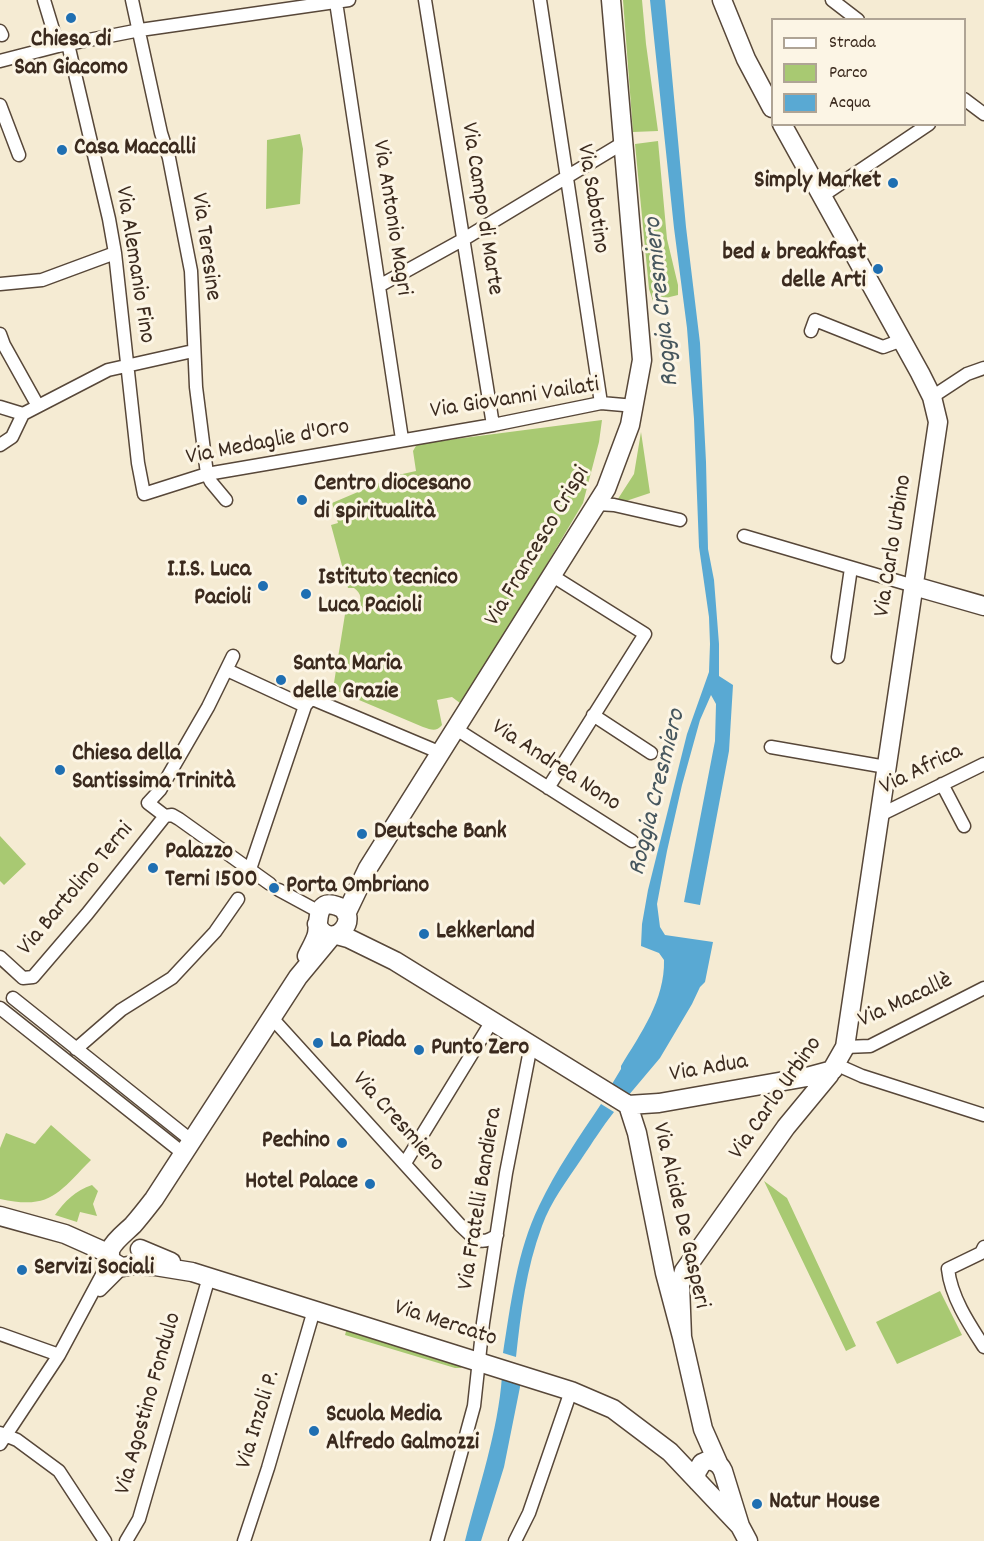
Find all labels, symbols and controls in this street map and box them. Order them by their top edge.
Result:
marker: Chiesa di San Giacomo [64,11,78,25]
legend [771,18,966,126]
place label: Chiesa di San Giacomo [14,28,128,84]
text: Strada [829,31,876,56]
text: Parco [829,61,868,86]
text: Acqua [829,91,870,116]
street label: Via Campo di Marte [452,121,508,297]
place label: Casa Maccalli [74,136,196,164]
street label: Via Antonio Magri [363,138,417,298]
street label: Via Sabotino [568,142,614,256]
marker: Casa Maccalli [55,143,69,157]
place label: Simply Market [754,169,881,197]
marker: Simply Market [886,176,900,190]
street label: Via Alemanio Fino [106,185,160,345]
street label: Via Teresine [182,191,226,303]
water label: Roggia Cresmiero [640,216,688,388]
place label: bed & breakfast delle Arti [723,241,866,297]
marker: bed & breakfast delle Arti [871,262,885,276]
street label: Via Giovanni Vailati [428,372,602,428]
street label: Via Medaglie d'Oro [184,414,352,474]
street label: Via Francesco Crispi [480,462,598,632]
place label: Centro diocesano di spiritualità [314,472,471,528]
street label: Via Carlo Urbino [870,473,920,619]
marker: Centro diocesano di spiritualità [295,493,309,507]
place label: I.I.S. Luca Pacioli [167,558,251,614]
place label: Istituto tecnico Luca Pacioli [318,566,458,622]
marker: I.I.S. Luca Pacioli [256,579,270,593]
marker: Istituto tecnico Luca Pacioli [299,587,313,601]
place label: Santa Maria delle Grazie [293,652,401,708]
marker: Santa Maria delle Grazie [274,673,288,687]
water label: Roggia Cresmiero [623,707,695,879]
street label: Via Andrea Nono [485,714,625,820]
street label: Via Africa [876,739,968,803]
place label: Chiesa della Santissima Trinità [72,742,235,798]
marker: Chiesa della Santissima Trinità [53,763,67,777]
street label: Via Bartolino Terni [13,817,141,963]
place label: Deutsche Bank [374,820,507,848]
marker: Deutsche Bank [355,827,369,841]
place label: Palazzo Terni 1500 [165,840,258,896]
marker: Palazzo Terni 1500 [146,861,160,875]
place label: Porta Ombriano [286,874,429,902]
marker: Porta Ombriano [267,881,281,895]
place label: Lekkerland [436,920,535,948]
marker: Lekkerland [417,927,431,941]
street label: Via Macallè [854,968,958,1036]
place label: La Piada [330,1029,406,1057]
street label: Via Carlo Urbino [724,1032,830,1166]
marker: La Piada [311,1036,325,1050]
place label: Punto Zero [431,1036,529,1064]
marker: Punto Zero [412,1043,426,1057]
street label: Via Adua [668,1049,750,1091]
street label: Via Cresmiero [344,1067,450,1179]
street label: Via Fratelli Bandiera [453,1106,511,1292]
street label: Via Alcide De Gasperi [644,1120,714,1312]
place label: Pechino [262,1129,330,1157]
marker: Pechino [335,1136,349,1150]
place label: Hotel Palace [245,1170,358,1198]
marker: Hotel Palace [363,1177,377,1191]
place label: Servizi Sociali [34,1256,154,1284]
marker: Servizi Sociali [15,1263,29,1277]
street label: Via Mercato [390,1295,500,1355]
street label: Via Agostino Fondulo [110,1310,190,1498]
street label: Via Inzoli P. [231,1367,289,1473]
place label: Scuola Media Alfredo Galmozzi [326,1403,479,1459]
marker: Scuola Media Alfredo Galmozzi [307,1424,321,1438]
place label: Natur House [769,1490,880,1518]
marker: Natur House [750,1497,764,1511]

